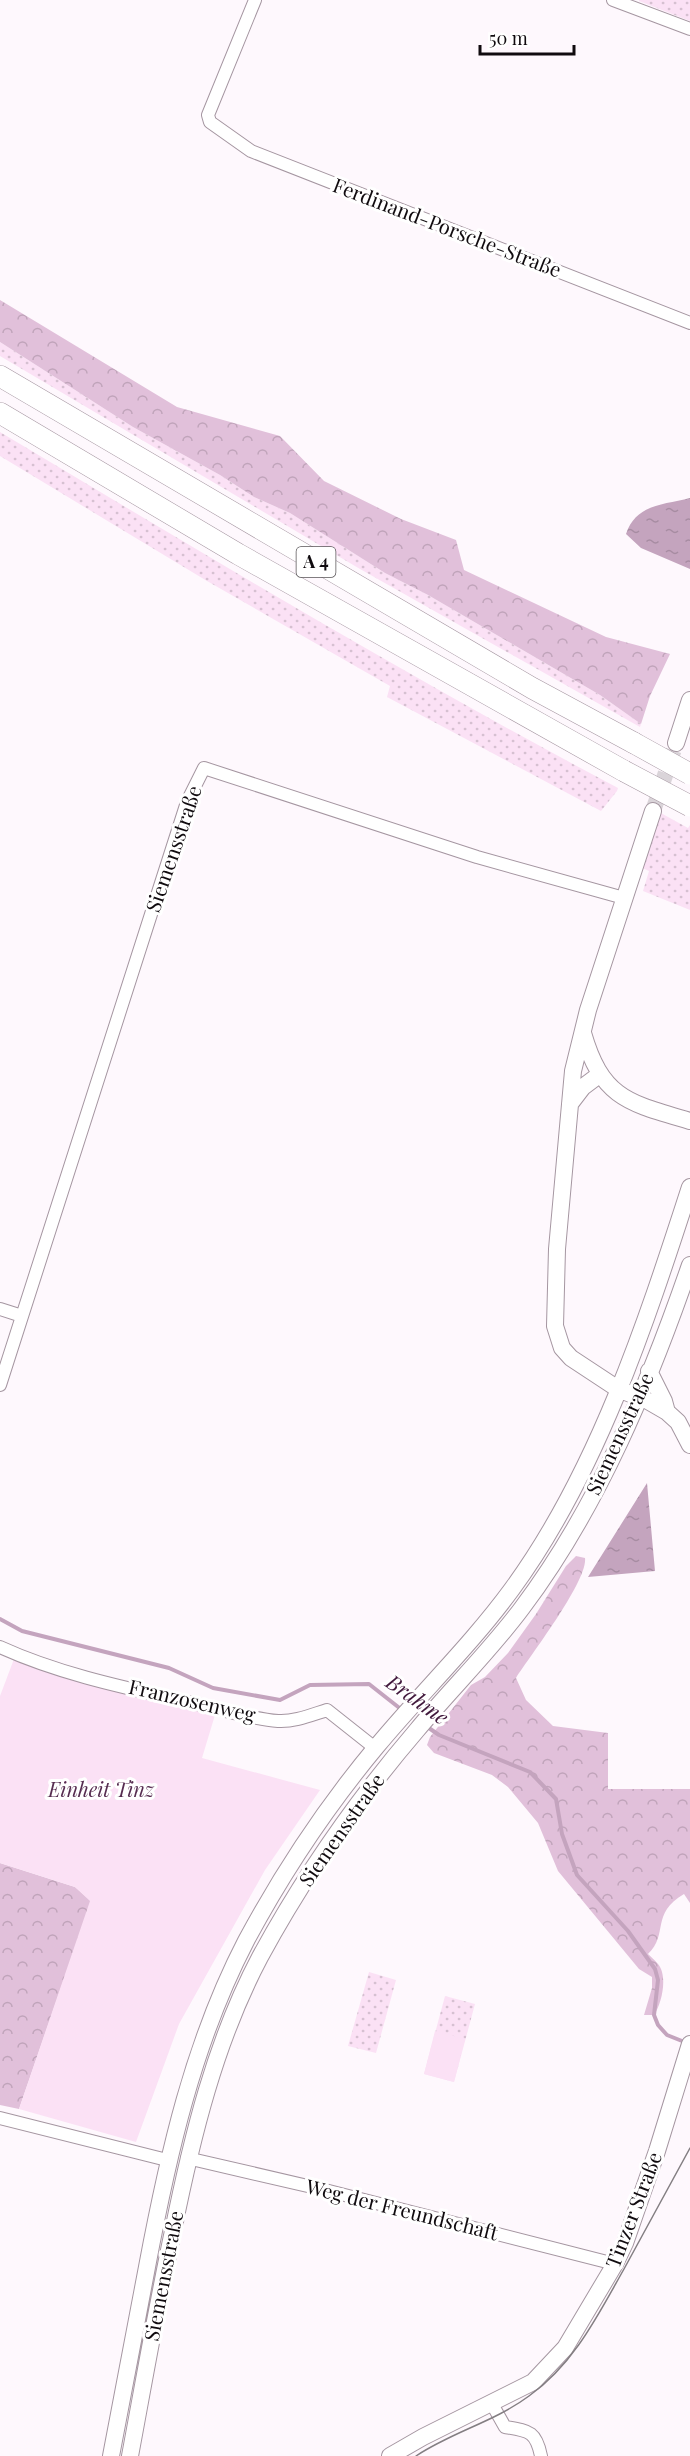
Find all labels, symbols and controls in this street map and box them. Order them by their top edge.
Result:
scale bar [480,18,574,56]
text: 50 m [489,26,528,50]
street label: Ferdinand-Porsche-Straße [329,171,566,283]
road number: A 4 [296,547,336,577]
street label: Siemensstraße [138,782,207,915]
street label: Siemensstraße [578,1368,659,1499]
water label: Brahme [381,1666,455,1730]
street label: Franzosenweg [126,1672,259,1727]
street label: Siemensstraße [292,1767,390,1891]
park label: Einheit Tinz [47,1775,155,1802]
street label: Tinzer Straße [598,2148,667,2271]
street label: Weg der Freundschaft [303,2171,502,2246]
street label: Siemensstraße [137,2208,188,2343]

